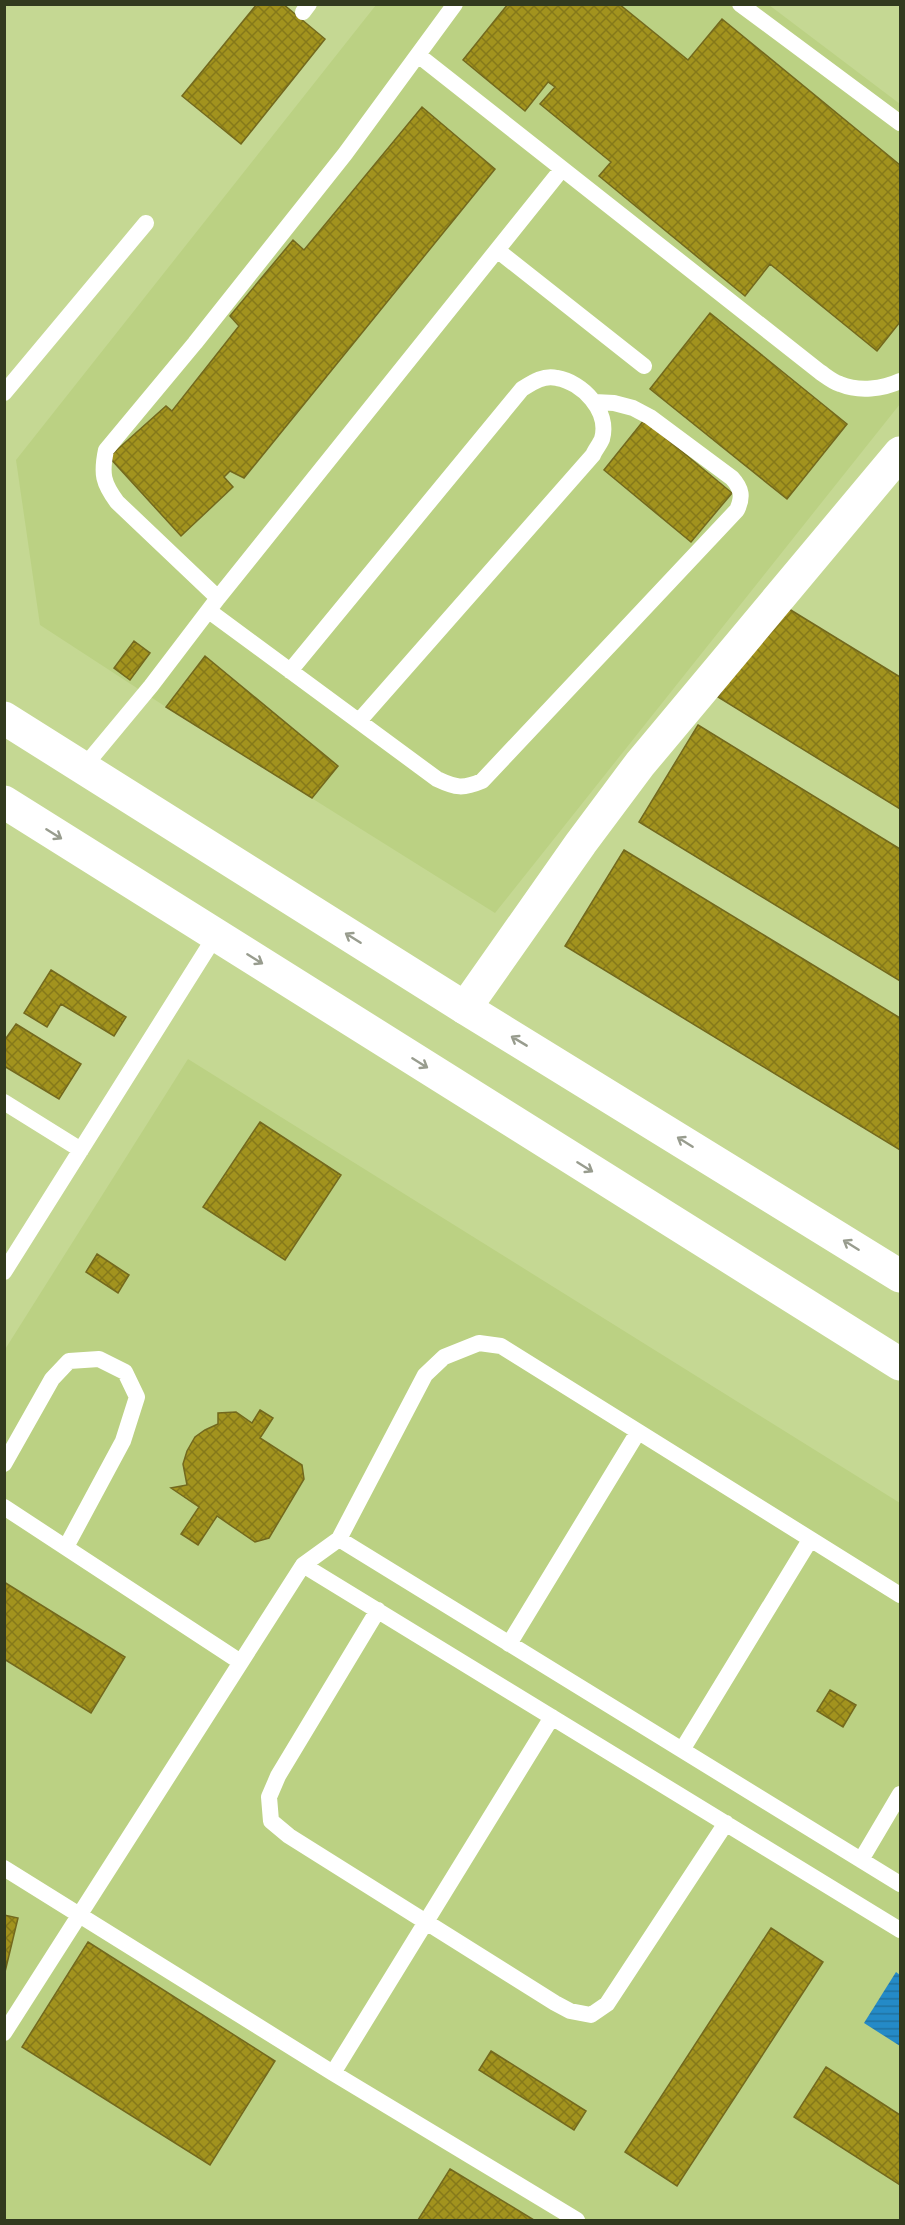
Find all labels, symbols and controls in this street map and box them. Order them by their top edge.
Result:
one-way arrow [45,828,62,840]
one-way arrow [345,932,362,944]
one-way arrow [246,954,263,966]
one-way arrow [511,1034,528,1046]
one-way arrow [411,1057,428,1069]
one-way arrow [677,1136,694,1148]
one-way arrow [576,1161,593,1173]
one-way arrow [843,1239,860,1251]

